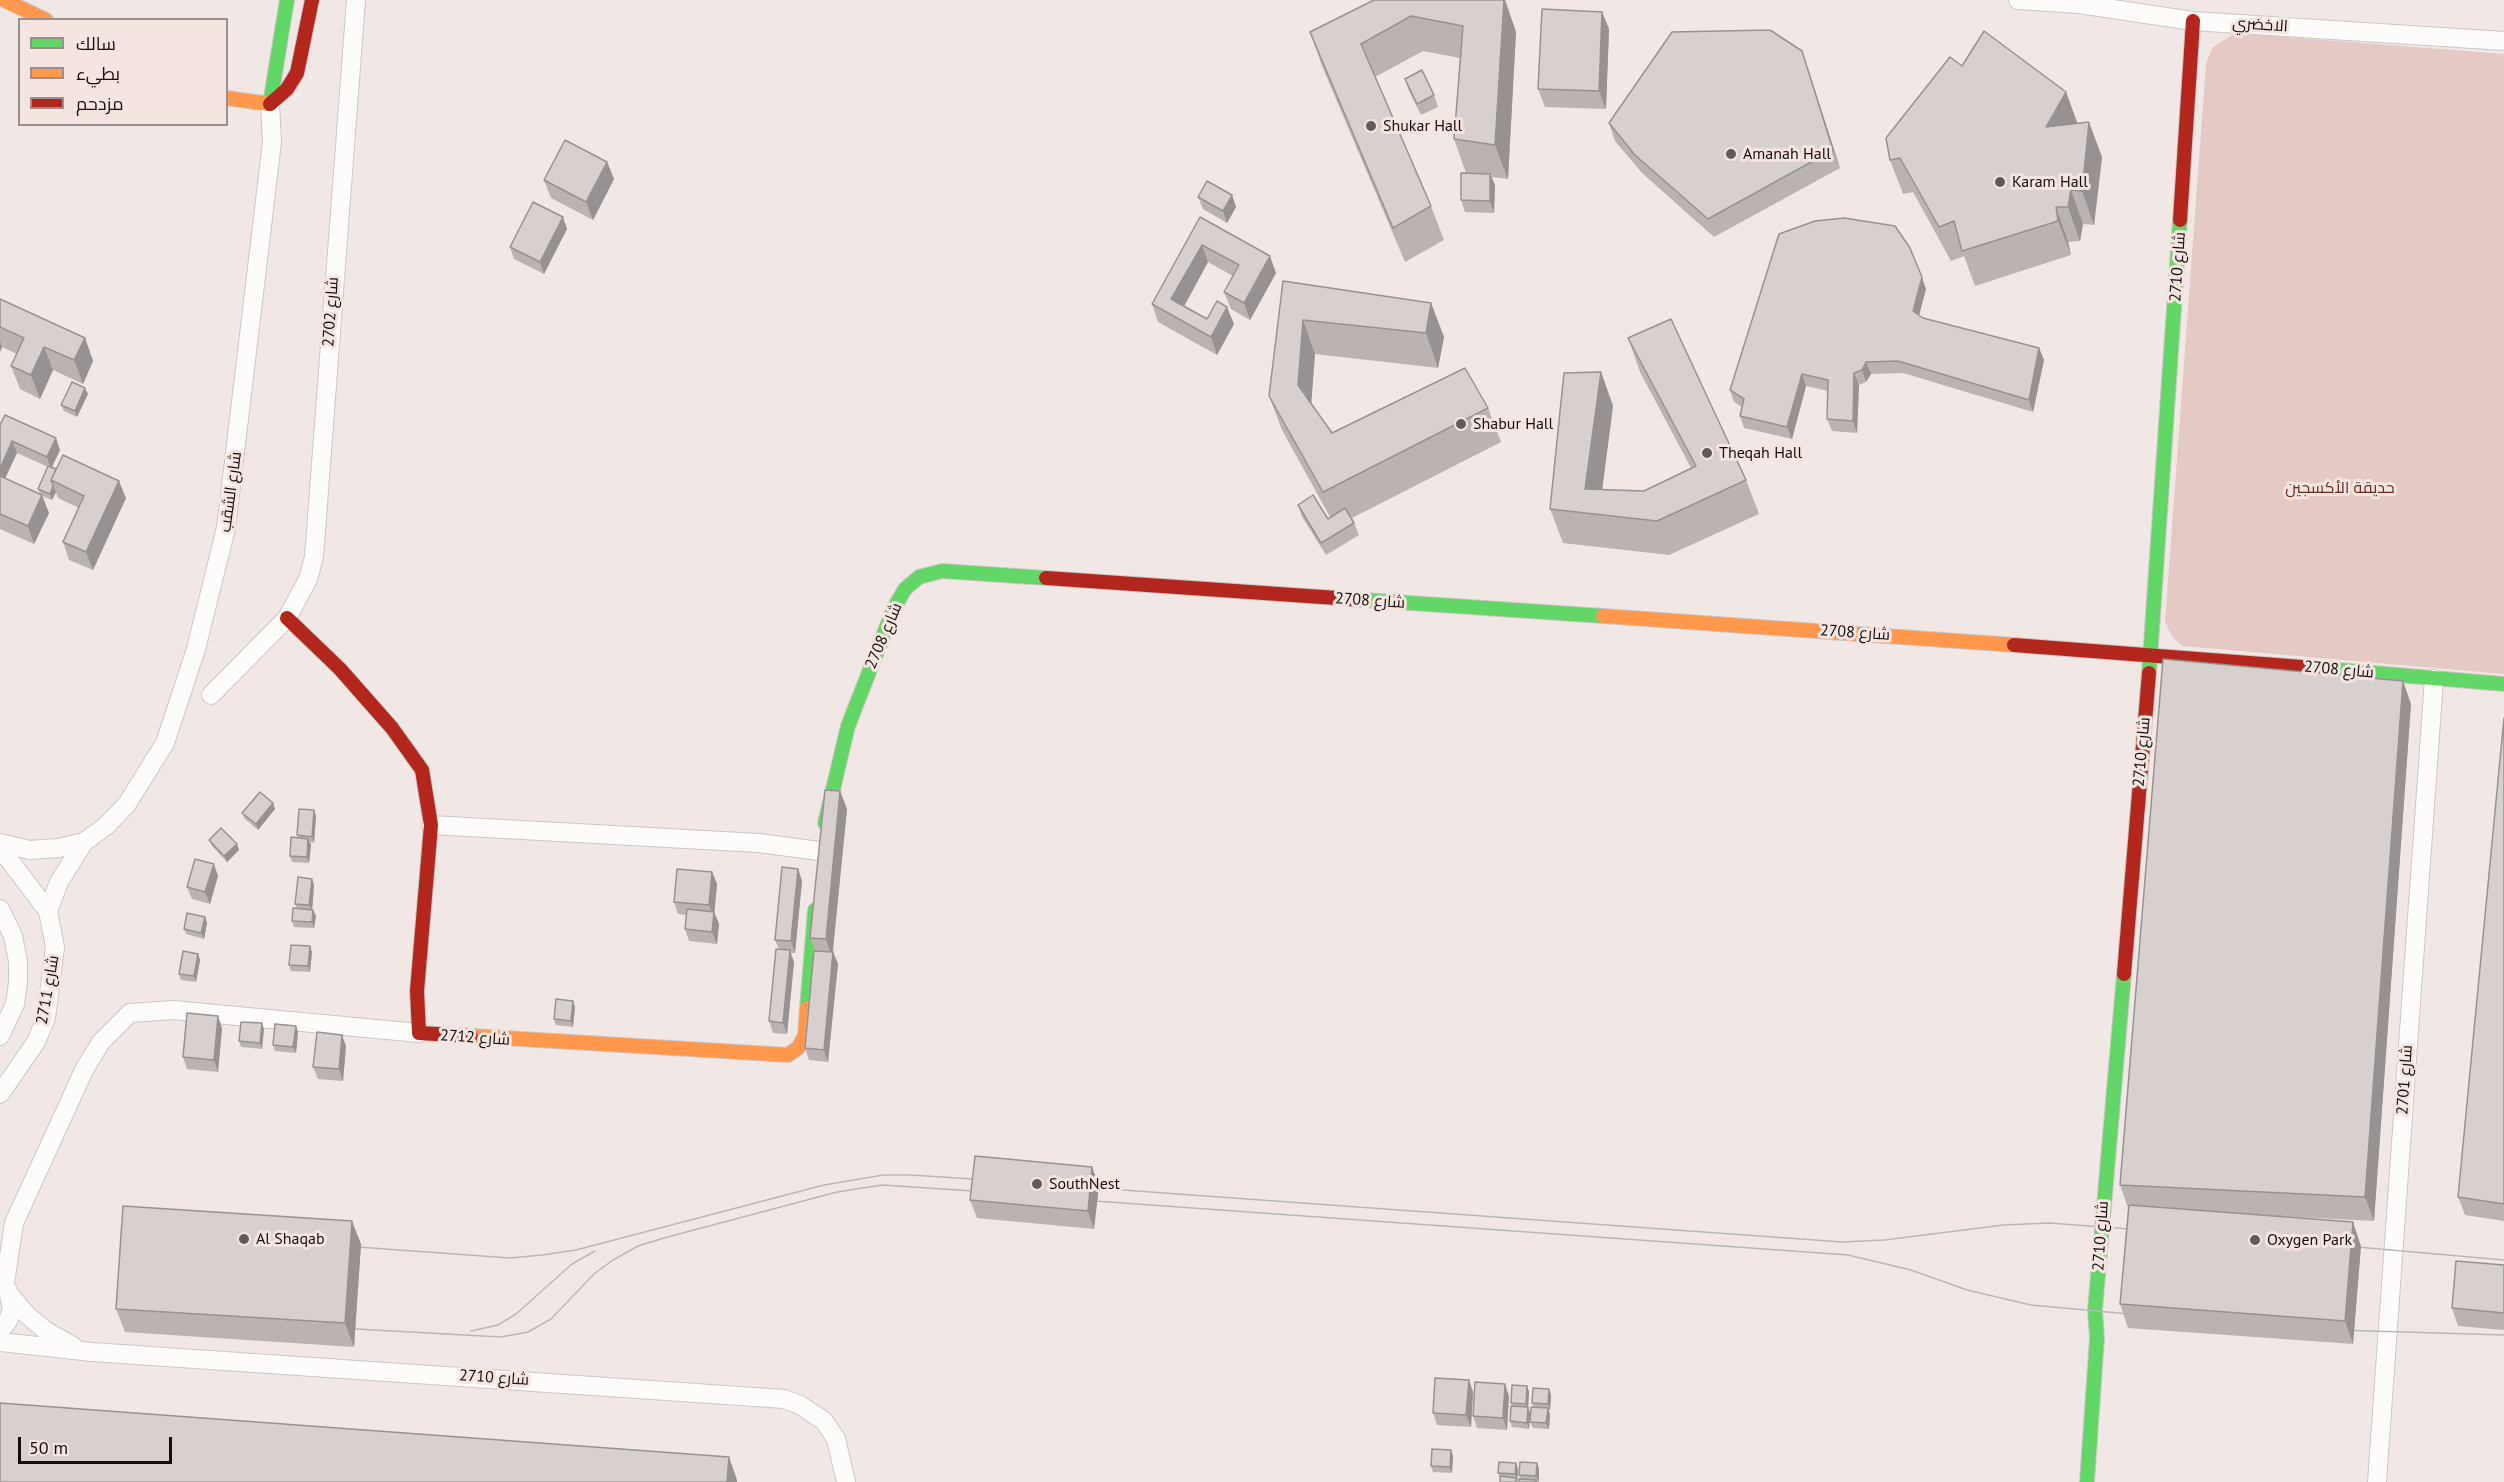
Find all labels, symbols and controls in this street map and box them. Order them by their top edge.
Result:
street label: الاخضري [2232,13,2288,37]
legend [18,18,228,126]
text: سالك [76,32,116,55]
text: بطيء [76,62,120,85]
text: مزدحم [76,92,124,115]
place label: Shukar Hall [1383,116,1462,136]
marker: Shukar Hall [1364,119,1378,133]
place label: Amanah Hall [1743,144,1831,164]
marker: Amanah Hall [1724,147,1738,161]
place label: Karam Hall [2012,172,2088,192]
marker: Karam Hall [1993,175,2007,189]
street label: شارع 2710 [2166,231,2190,303]
street label: شارع 2702 [319,276,343,348]
place label: Shabur Hall [1473,414,1553,434]
marker: Shabur Hall [1454,417,1468,431]
place label: Theqah Hall [1719,443,1802,463]
marker: Theqah Hall [1700,446,1714,460]
street label: شارع الشقب [216,451,246,533]
park label: حديقة الأكسجين [2285,478,2395,498]
street label: شارع 2708 [1334,589,1406,613]
street label: شارع 2708 [861,600,907,672]
street label: شارع 2708 [1819,621,1891,645]
street label: شارع 2708 [2303,657,2375,683]
street label: شارع 2710 [2129,716,2155,788]
street label: شارع 2711 [32,954,64,1026]
street label: شارع 2712 [439,1026,511,1050]
street label: شارع 2701 [2393,1044,2417,1116]
place label: SouthNest [1049,1174,1120,1194]
marker: SouthNest [1030,1177,1044,1191]
street label: شارع 2710 [2089,1200,2113,1272]
place label: Al Shaqab [256,1229,325,1249]
place label: Oxygen Park [2267,1230,2352,1250]
marker: Al Shaqab [237,1232,251,1246]
marker: Oxygen Park [2248,1233,2262,1247]
street label: شارع 2710 [458,1366,530,1390]
scale bar [21,1425,176,1463]
text: 50 m [29,1436,68,1459]

